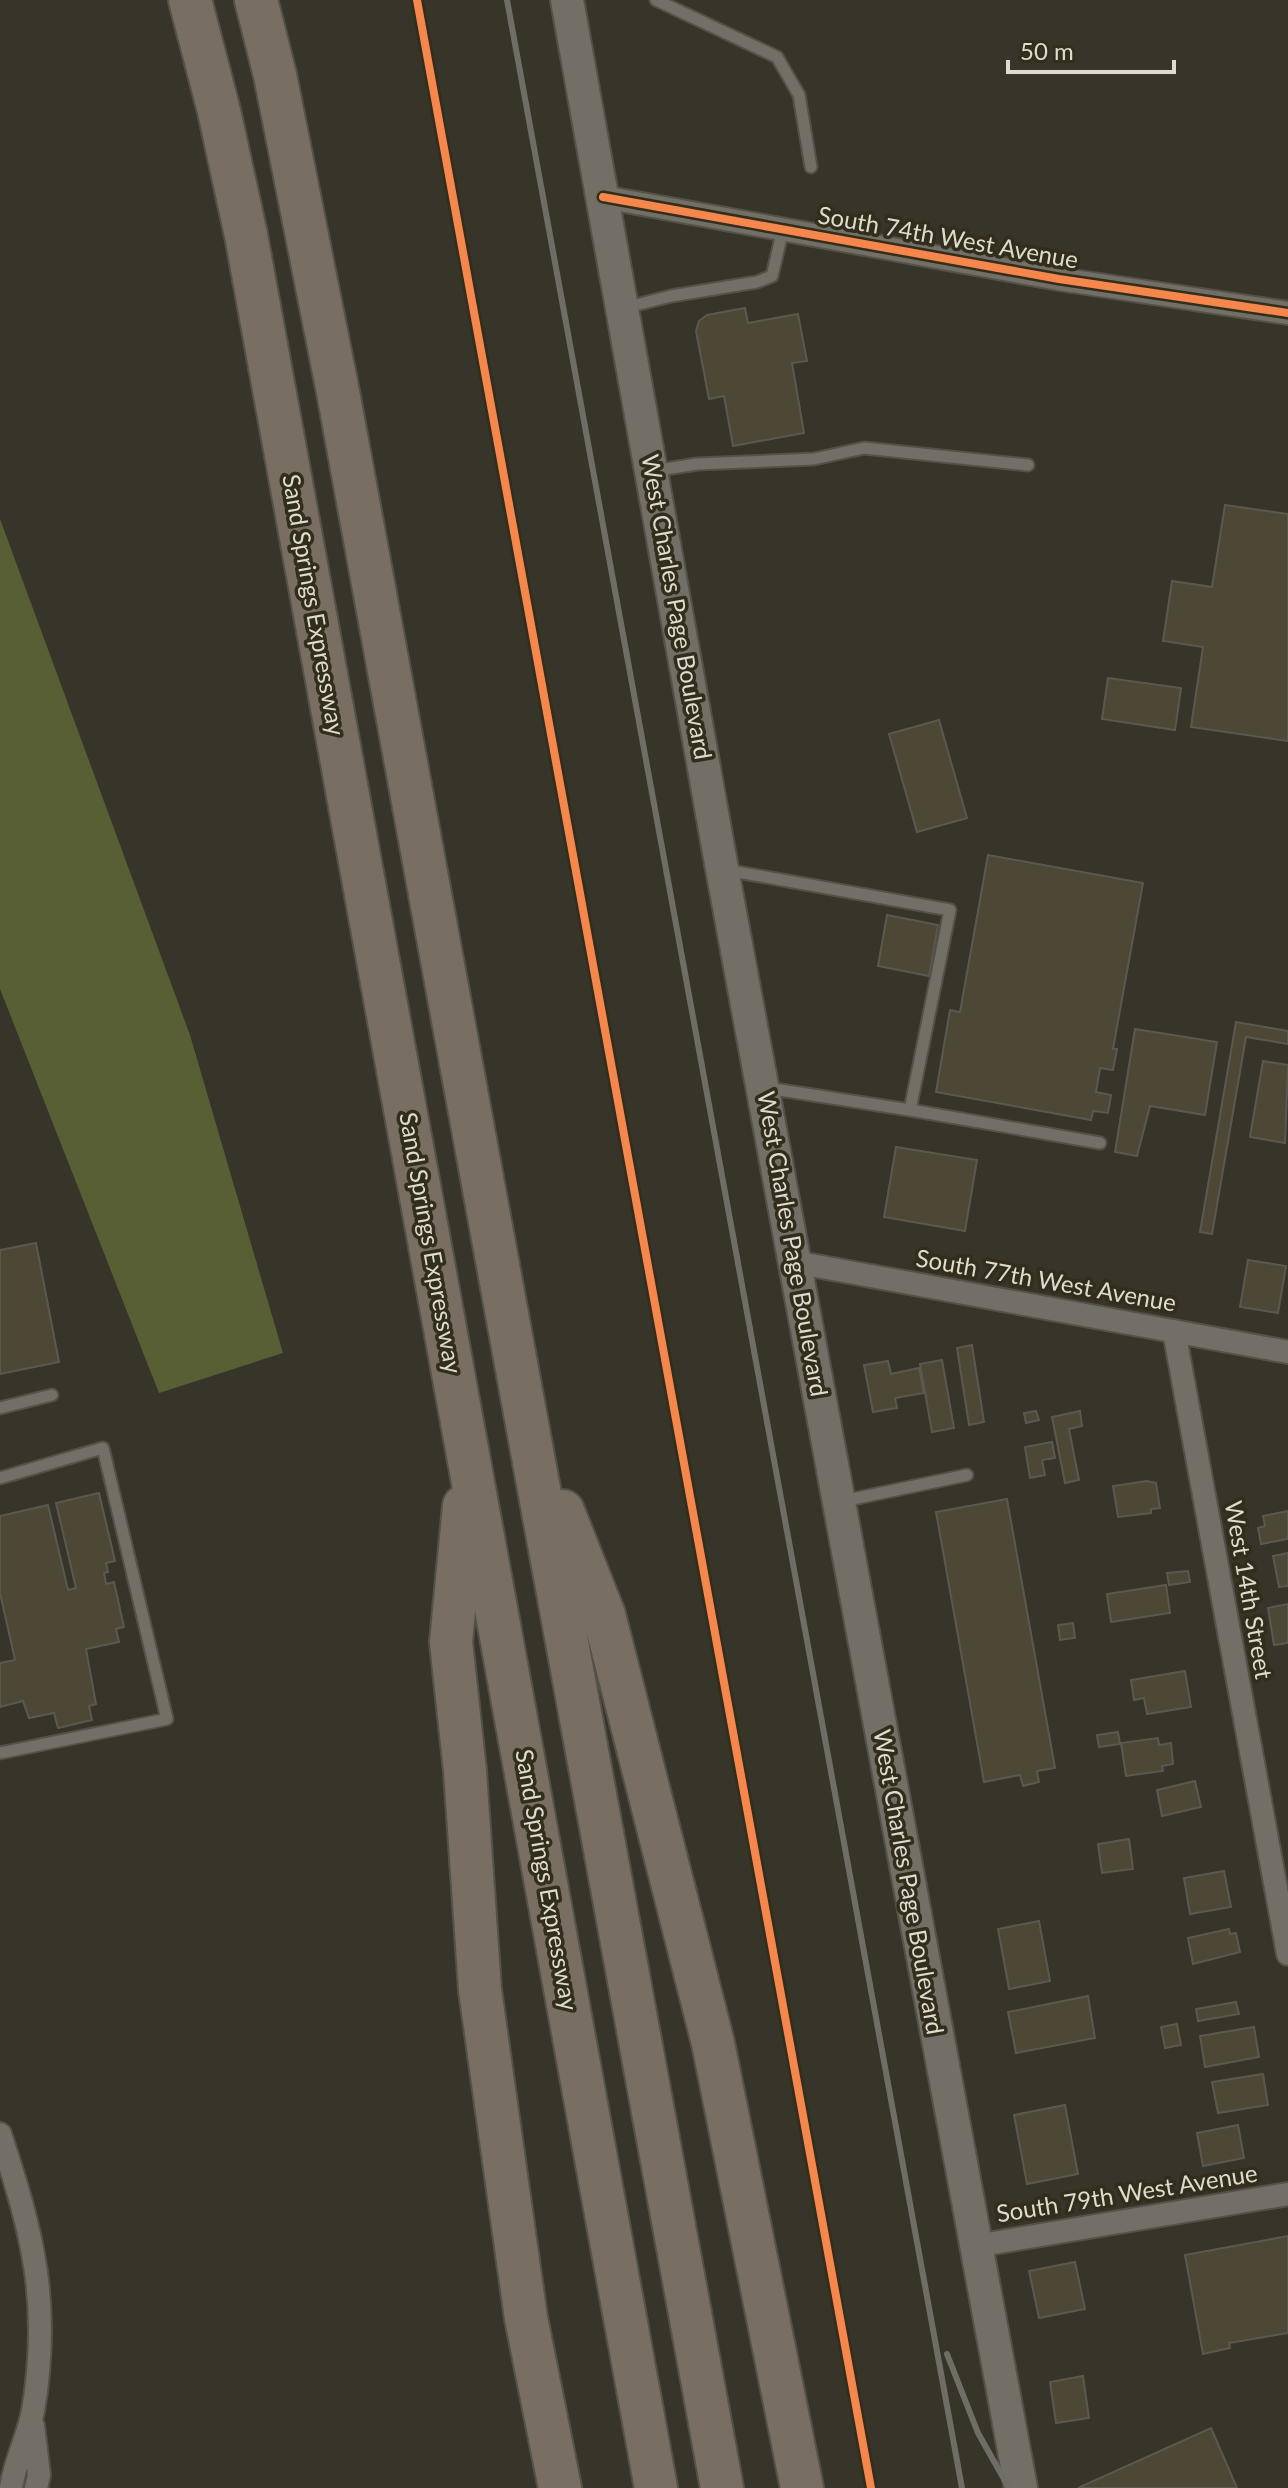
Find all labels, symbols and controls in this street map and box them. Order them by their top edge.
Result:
scale bar [1008,24,1174,74]
text: 50 m [1020,36,1074,65]
street label: South 74th West Avenue [816,199,1081,274]
street label: West Charles Page Boulevard [636,452,719,762]
street label: Sand Springs Expressway [277,472,352,738]
street label: West Charles Page Boulevard [752,1089,835,1399]
street label: Sand Springs Expressway [394,1110,469,1376]
street label: South 77th West Avenue [914,1242,1179,1317]
street label: West 14th Street [1220,1498,1279,1682]
street label: West Charles Page Boulevard [868,1727,951,2037]
street label: Sand Springs Expressway [510,1747,585,2013]
street label: South 79th West Avenue [994,2158,1259,2227]

